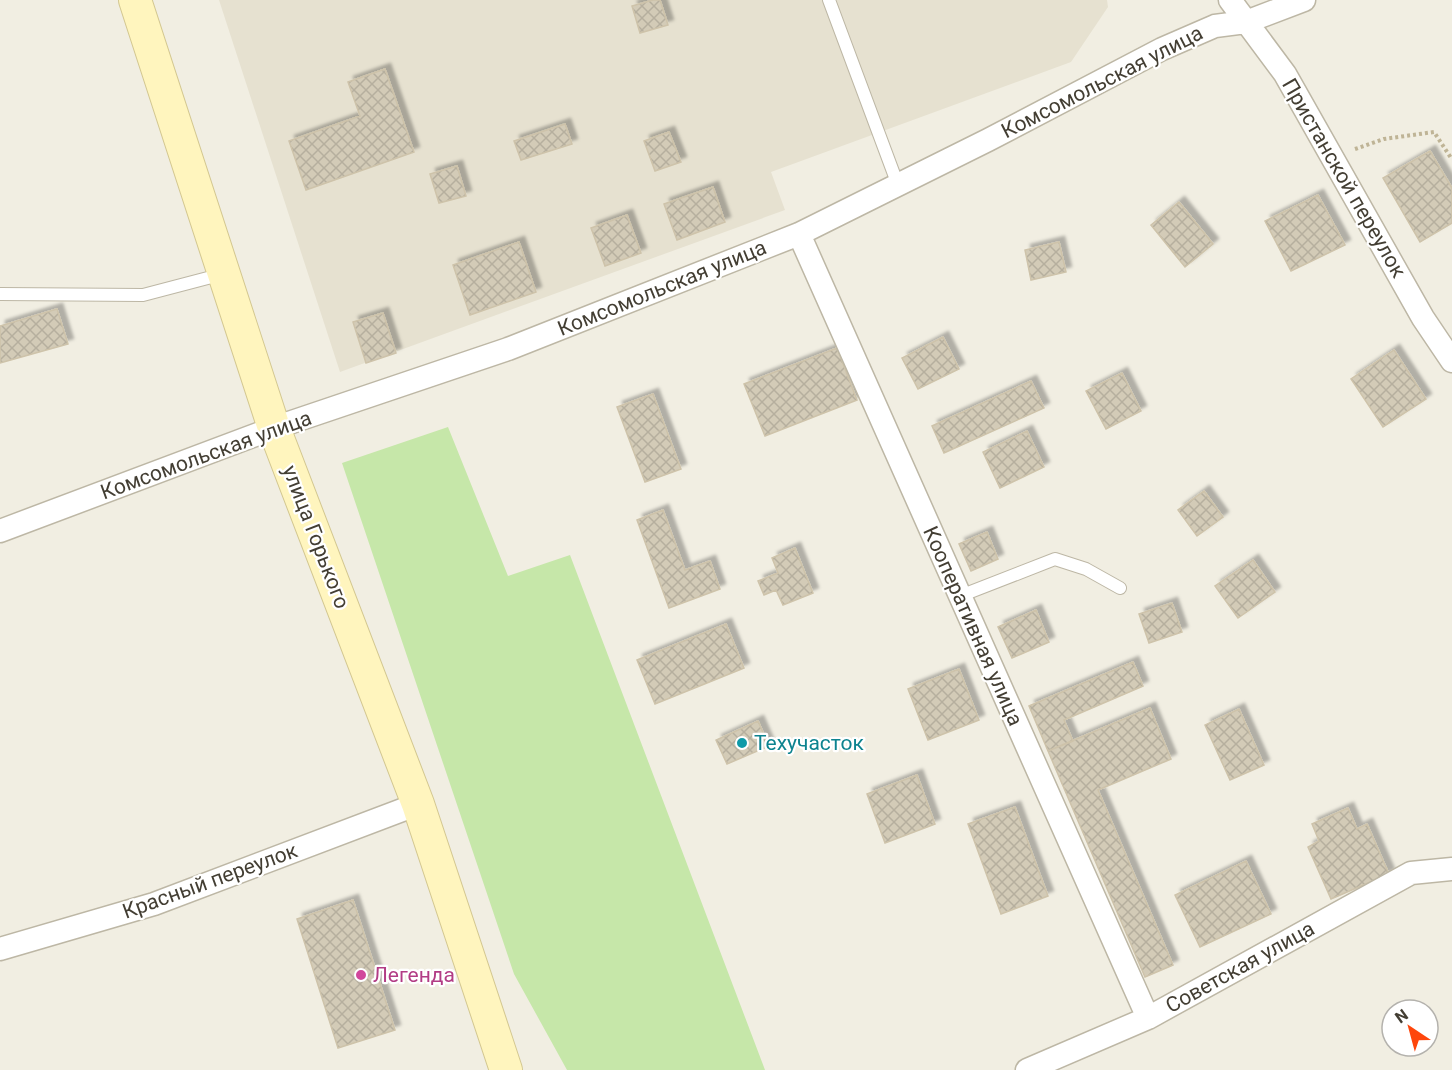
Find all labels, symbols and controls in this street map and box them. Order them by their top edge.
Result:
street label: Комсомольская улица [997,21,1207,143]
street label: Пристанской переулок [1277,74,1411,282]
street label: Комсомольская улица [554,235,770,341]
street label: Комсомольская улица [97,406,315,504]
street label: улица Горького [278,462,354,612]
street label: Кооперативная улица [918,523,1028,729]
place label: Техучасток [754,731,864,755]
marker: Техучасток [735,736,749,750]
street label: Красный переулок [119,838,301,924]
street label: Советская улица [1162,916,1318,1018]
place label: Легенда [373,963,455,987]
marker: Легенда [354,968,368,982]
north arrow [1380,998,1440,1058]
text: N [1391,1005,1412,1027]

